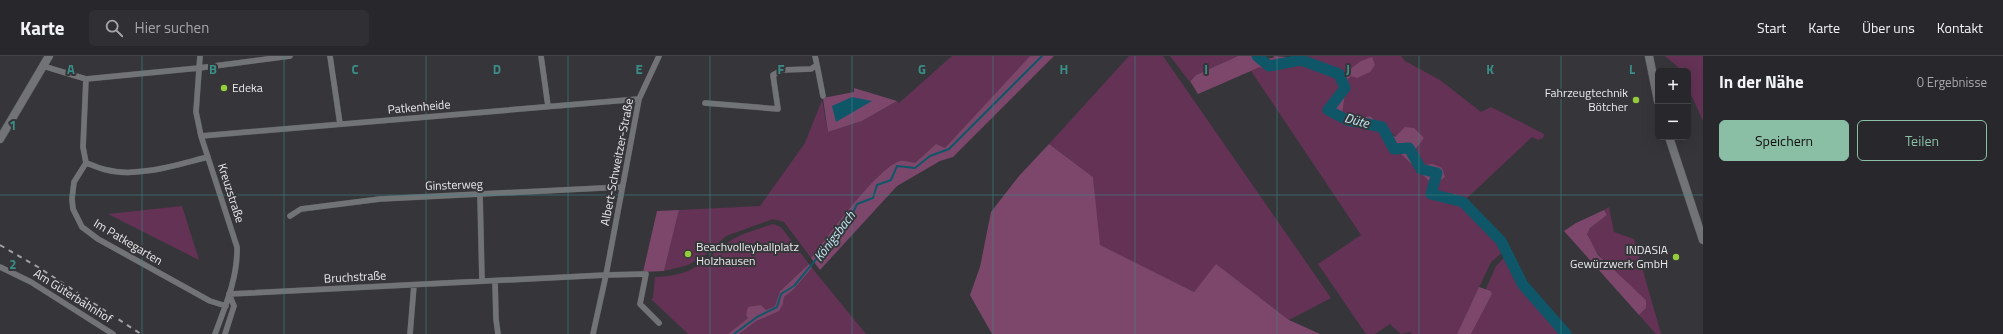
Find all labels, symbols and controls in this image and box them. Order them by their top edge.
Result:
search box [89,10,369,46]
text: Karte [20,13,65,42]
text: Hier suchen [135,16,209,39]
icon: search [103,17,125,39]
text: Start [1757,17,1786,38]
text: Karte [1808,17,1840,38]
text: Über uns [1862,17,1915,38]
text: Kontakt [1937,17,1983,38]
text: A [67,59,75,79]
text: B [209,59,217,79]
text: C [351,59,359,79]
text: D [493,59,501,79]
text: E [635,59,643,79]
text: F [778,59,785,79]
text: G [918,59,926,79]
text: H [1060,59,1068,79]
text: I [1204,59,1208,79]
text: J [1346,59,1350,79]
text: K [1486,59,1494,79]
text: L [1629,59,1635,79]
map controls [1655,68,1691,140]
button: + [1655,68,1691,104]
text: In der Nähe [1719,69,1804,95]
text: 0 Ergebnisse [1917,72,1987,92]
place label: Edeka [232,78,263,97]
marker: Edeka [219,83,229,93]
place label: Fahrzeugtechnik Bötcher [1545,83,1628,116]
street label: Patkenheide [387,94,451,119]
marker: Fahrzeugtechnik Bötcher [1631,95,1641,105]
street label: Albert-Schweitzer-Straße [595,97,638,227]
button: − [1655,104,1691,140]
water label: Düte [1343,107,1372,133]
text: 1 [9,115,17,135]
button: Speichern [1719,120,1849,161]
button: Teilen [1857,120,1987,161]
street label: Kreuzstraße [213,161,250,225]
street label: Ginsterweg [425,174,483,195]
water label: Königsbach [808,206,860,265]
street label: Im Patkegarten [90,213,166,270]
place label: Beachvolleyballplatz Holzhausen [696,237,799,270]
place label: INDASIA Gewürzwerk GmbH [1570,240,1668,273]
marker: Beachvolleyballplatz Holzhausen [683,249,693,259]
marker: INDASIA Gewürzwerk GmbH [1671,252,1681,262]
text: 2 [9,254,17,274]
street label: Am Güterbahnhof [30,264,116,327]
street label: Bruchstraße [323,265,387,288]

